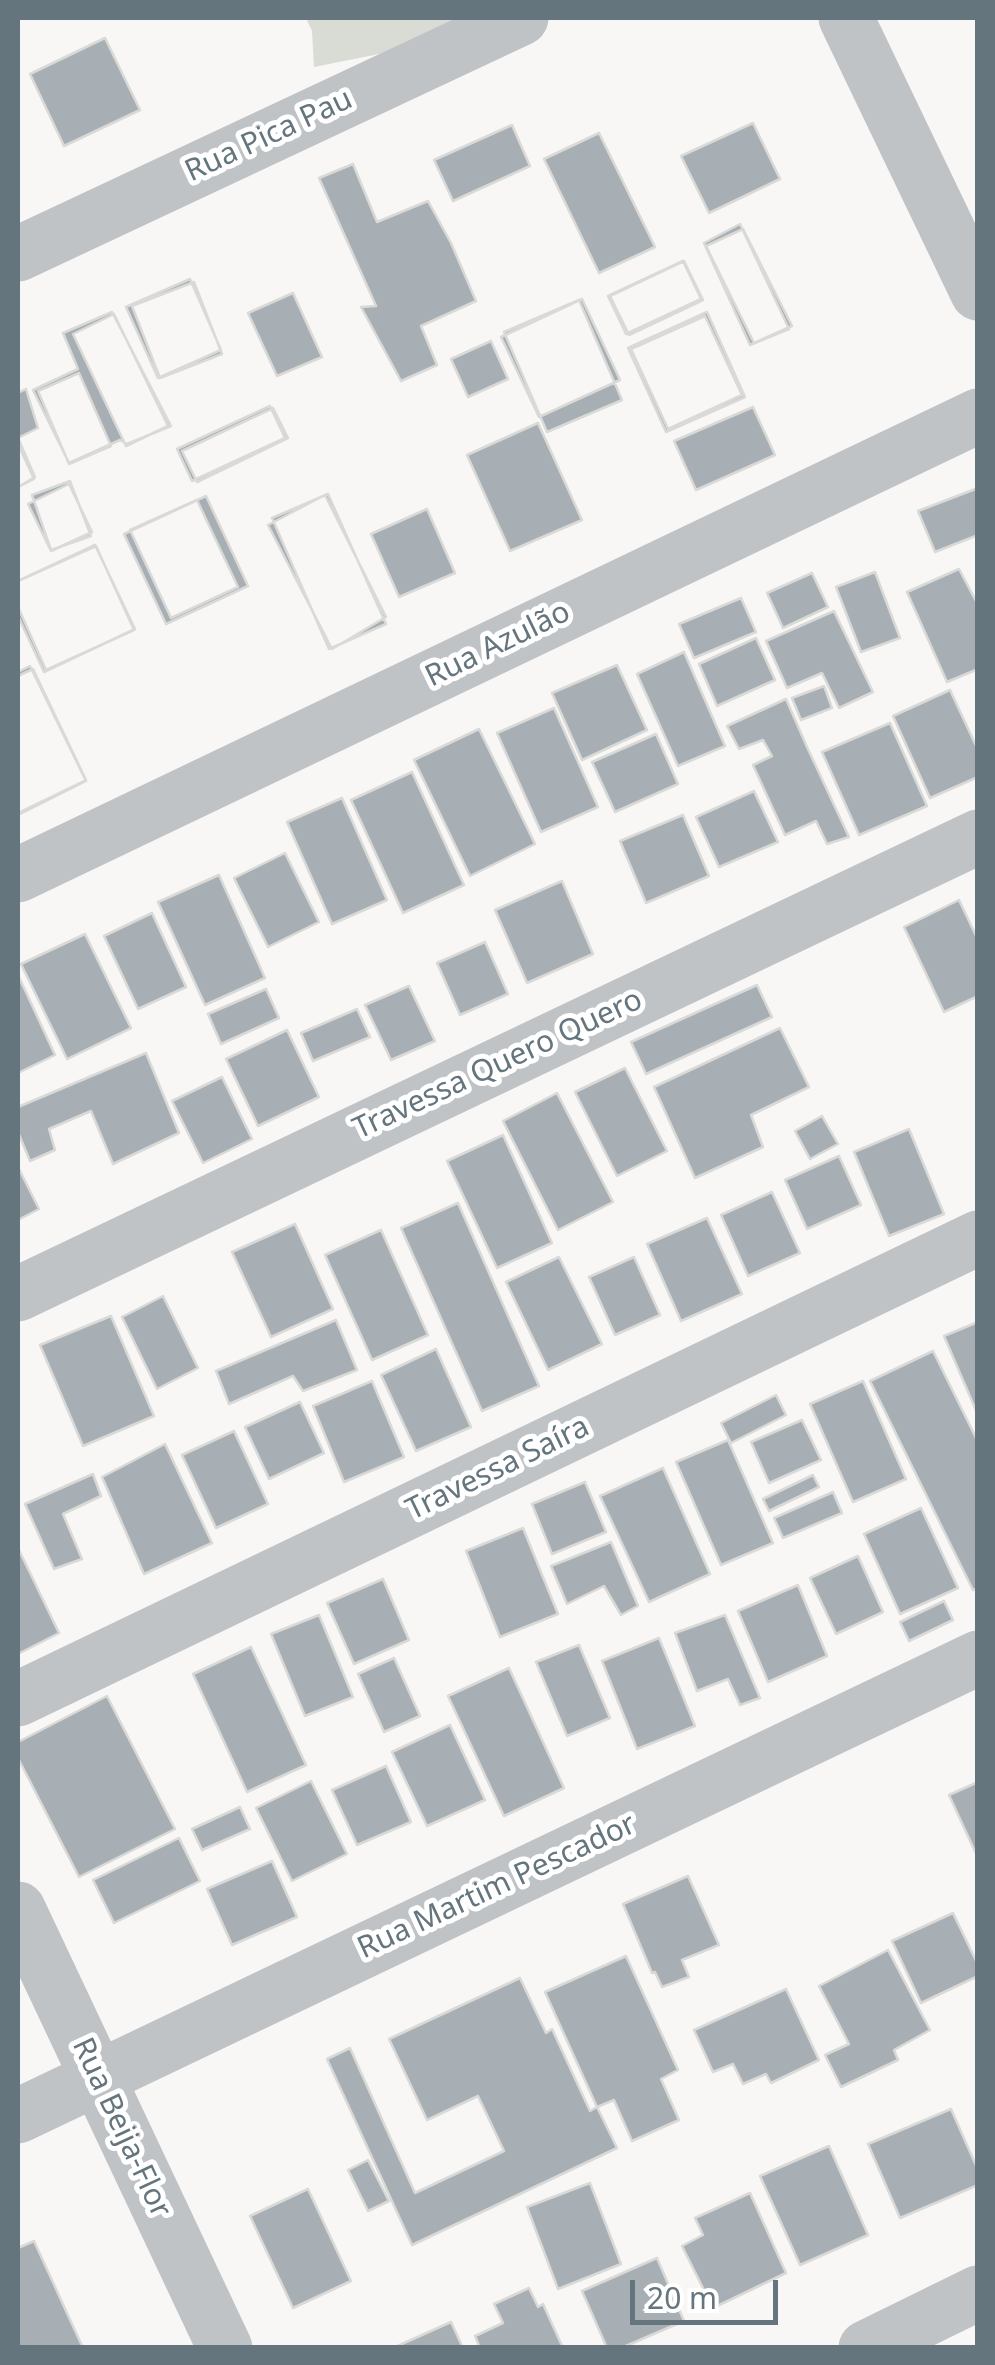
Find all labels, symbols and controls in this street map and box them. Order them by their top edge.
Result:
street label: Rua Pica Pau [180,82,358,190]
street label: Rua Azulão [420,595,576,695]
street label: Travessa Quero Quero [348,982,648,1148]
street label: Travessa Saíra [401,1409,595,1529]
street label: Rua Martim Pescador [352,1807,642,1967]
street label: Rua Beija-Flor [64,2032,178,2224]
scale bar [635,2260,782,2322]
text: 20 m [647,2277,717,2318]

